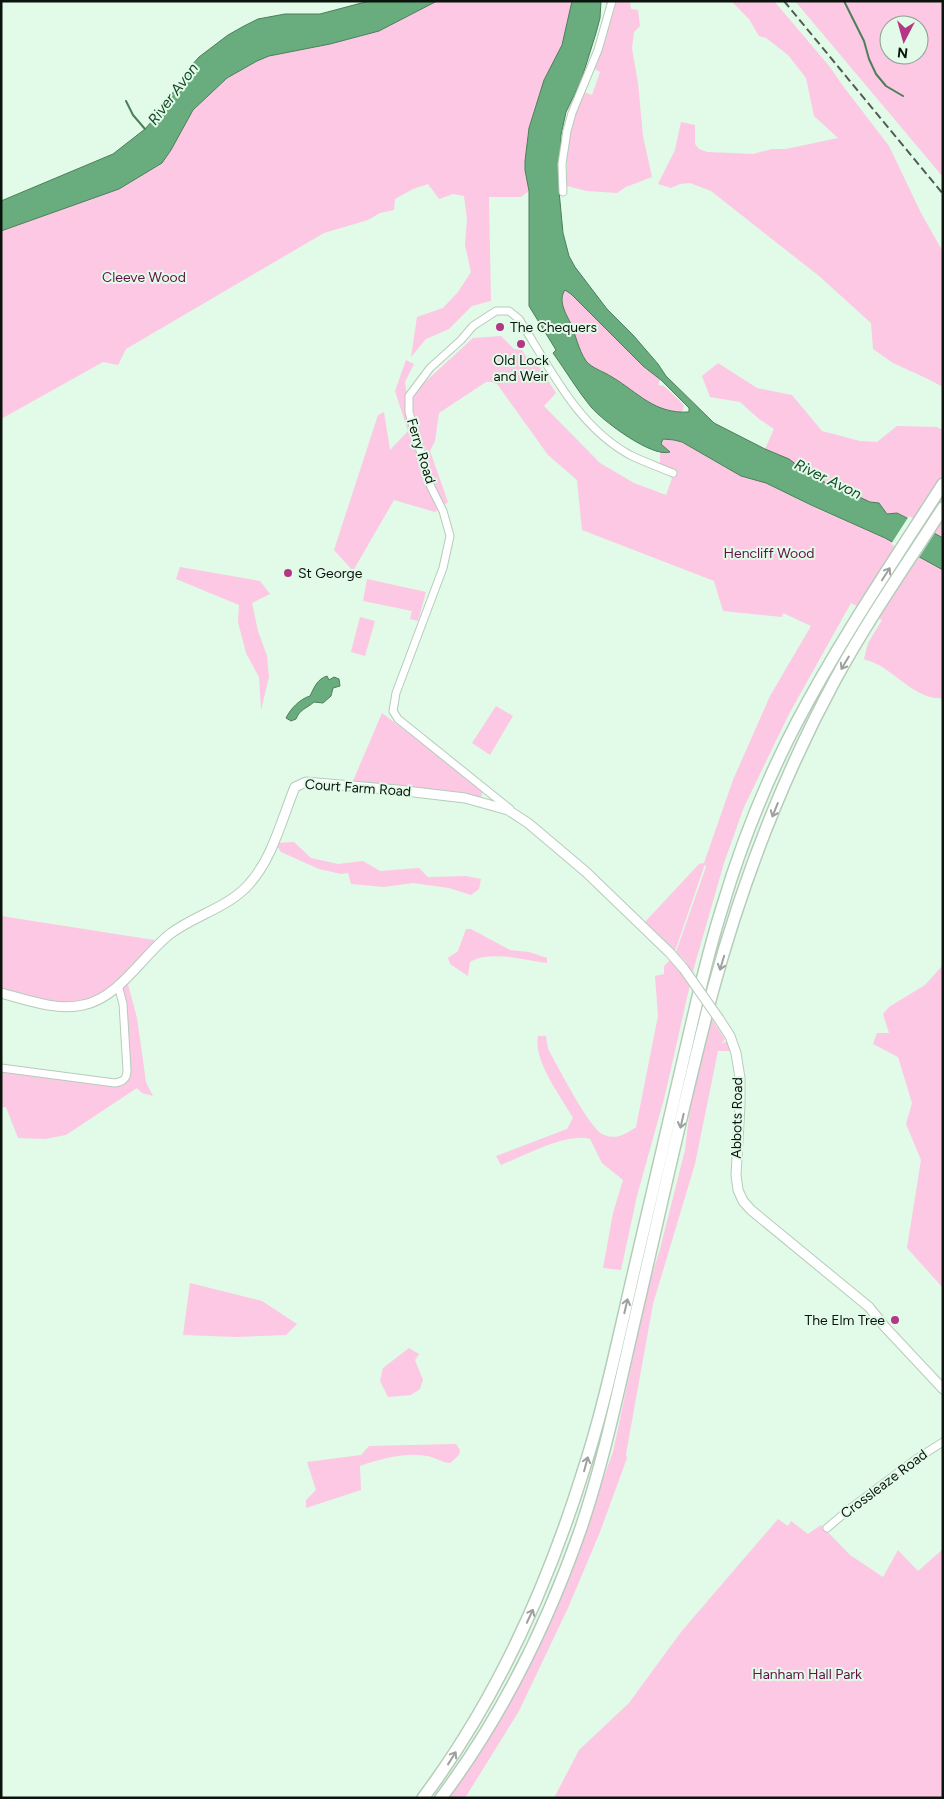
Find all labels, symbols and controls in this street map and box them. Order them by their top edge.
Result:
north arrow [879,15,929,65]
text: N [896,43,909,61]
water label: River Avon [144,60,202,128]
park label: Cleeve Wood [102,269,186,286]
place label: The Chequers [510,319,597,336]
marker: The Chequers [494,321,506,333]
marker: Old Lock and Weir [515,338,527,350]
place label: Old Lock and Weir [493,352,549,385]
street label: Ferry Road [403,416,439,486]
water label: River Avon [792,455,864,503]
park label: Hencliff Wood [724,545,814,562]
place label: St George [298,565,363,582]
marker: St George [282,567,294,579]
one-way arrow [881,567,891,581]
one-way arrow [839,656,849,670]
street label: Court Farm Road [304,776,412,800]
one-way arrow [769,802,779,817]
one-way arrow [716,955,726,971]
street label: Abbots Road [728,1077,746,1159]
one-way arrow [677,1112,686,1128]
one-way arrow [622,1299,631,1315]
place label: The Elm Tree [805,1312,885,1329]
marker: The Elm Tree [889,1314,901,1326]
street label: Crossleaze Road [837,1446,931,1522]
one-way arrow [581,1456,591,1472]
one-way arrow [525,1609,535,1624]
park label: Hanham Hall Park [752,1666,862,1683]
one-way arrow [447,1752,457,1766]

